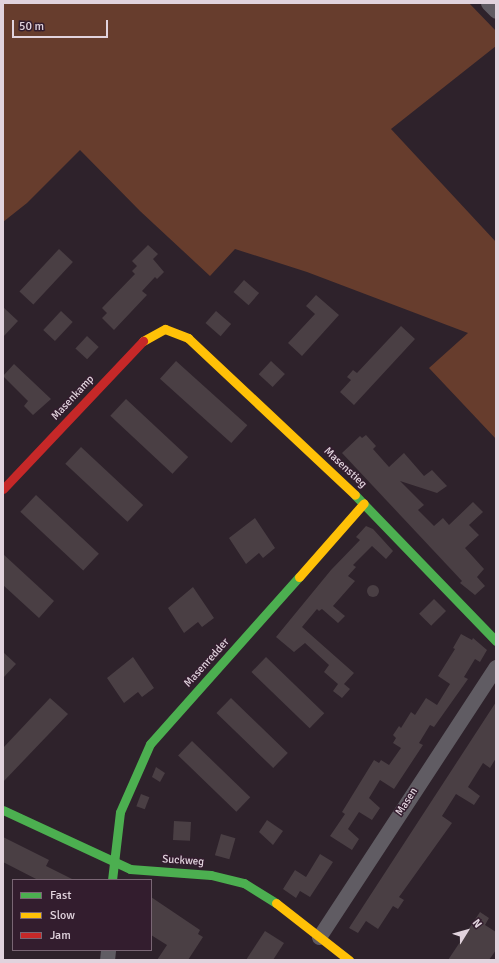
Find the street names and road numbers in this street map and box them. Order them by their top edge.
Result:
street label: Masenkamp [49,373,97,423]
street label: Masenstieg [321,445,369,491]
street label: Masenredder [182,636,232,690]
street label: Masen [393,785,421,819]
street label: Suckweg [162,853,204,869]

